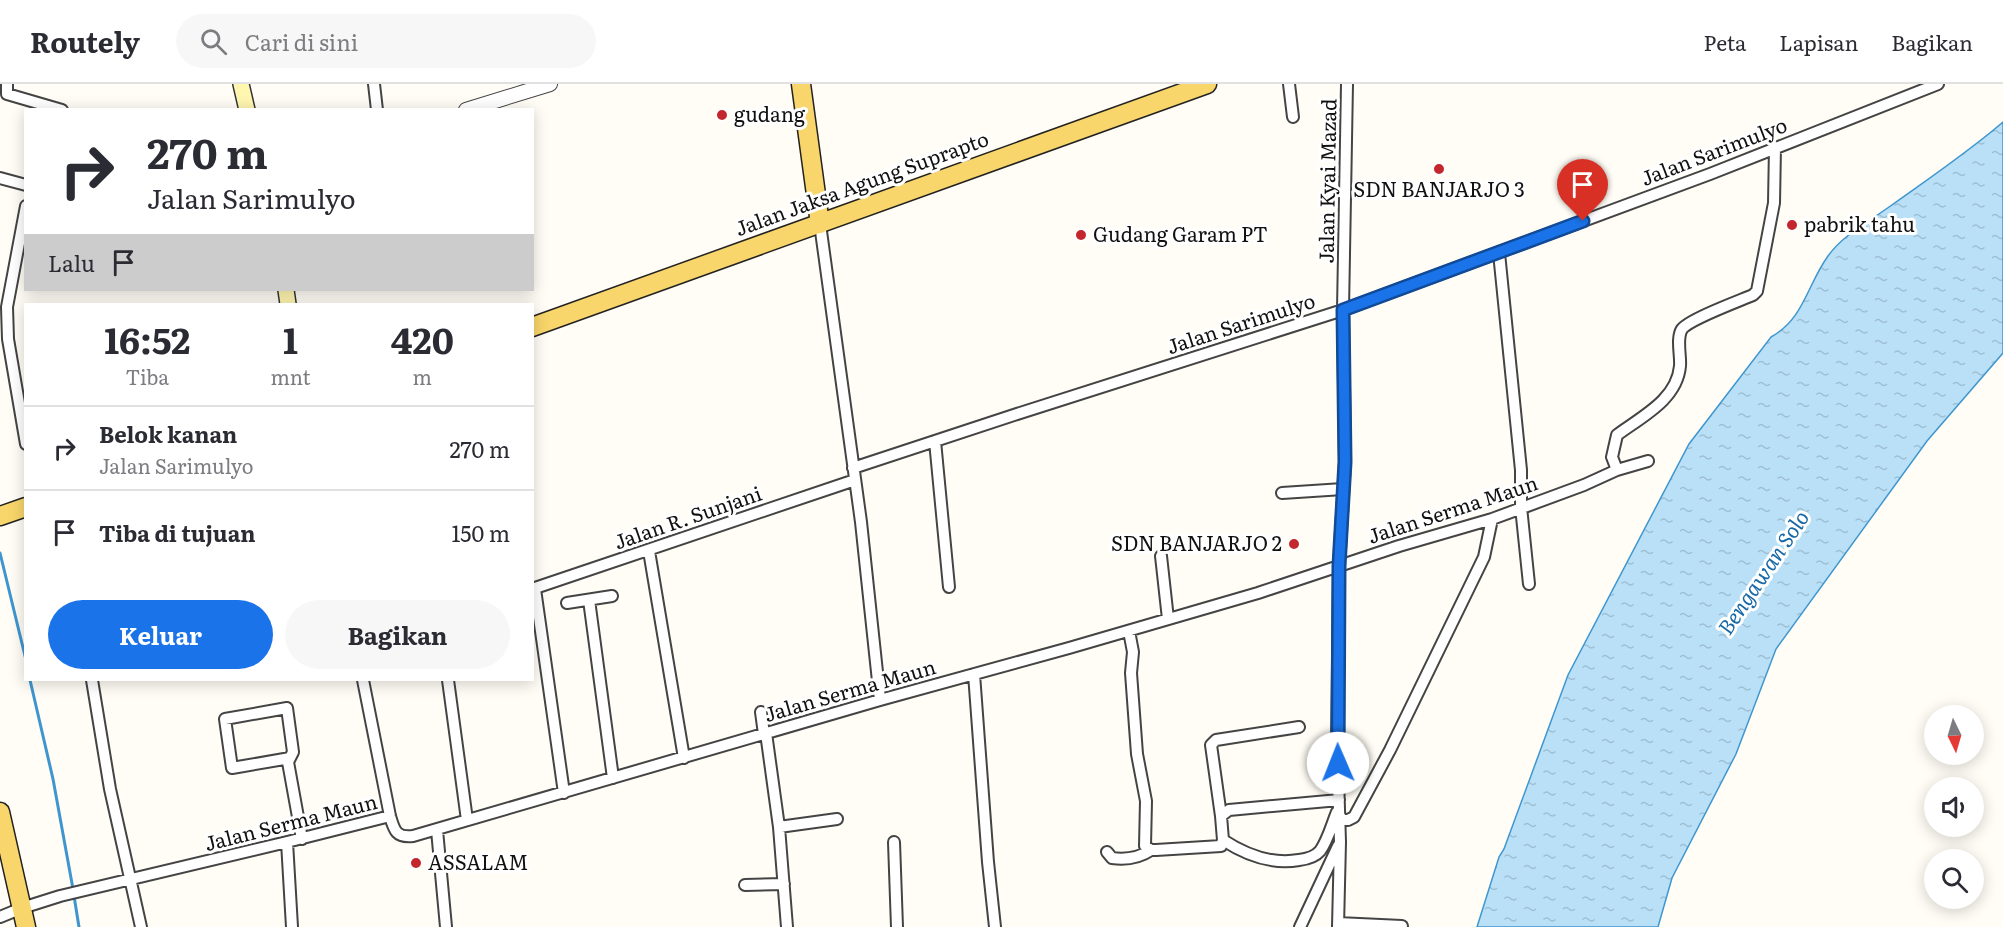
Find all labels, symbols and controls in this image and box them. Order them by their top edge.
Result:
search box [176,14,596,68]
text: Routely [30,20,140,62]
icon: search [197,25,230,58]
text: Cari di sini [245,25,358,58]
text: Peta [1704,26,1746,57]
text: Lapisan [1779,26,1858,57]
text: Bagikan [1891,26,1973,57]
place label: gudang [734,98,806,128]
street label: Jalan Kyai Mazad [1310,98,1342,264]
marker: gudang [715,108,729,122]
street label: Jalan Sarimulyo [1636,108,1791,192]
text: 270 m [147,120,268,182]
street label: Jalan Jaksa Agung Suprapto [730,122,992,242]
icon: right [48,132,126,210]
pin [1557,159,1608,221]
marker: SDN BANJARJO 3 [1432,162,1446,176]
icon: arrive [1566,168,1599,201]
place label: SDN BANJARJO 3 [1353,173,1525,203]
text: Jalan Sarimulyo [147,177,356,217]
place label: pabrik tahu [1804,208,1915,238]
place label: Gudang Garam PT [1093,218,1268,248]
marker: pabrik tahu [1785,218,1799,232]
marker: Gudang Garam PT [1074,228,1088,242]
text: Lalu [48,246,95,279]
icon: arrive [107,246,140,279]
street label: Jalan Sarimulyo [1162,284,1318,360]
text: 16:52 [104,312,190,365]
text: 1 [283,312,298,365]
text: 420 [391,312,454,365]
text: Tiba [125,361,169,391]
text: mnt [271,361,311,391]
text: m [413,361,432,391]
text: Belok kanan [99,417,237,450]
icon: right [48,432,81,465]
text: 270 m [449,432,510,465]
text: Jalan Sarimulyo [99,450,253,480]
street label: Jalan Serma Maun [1363,466,1541,550]
street label: Jalan R. Sunjani [609,477,766,555]
water label: Bengawan Solo [1709,503,1815,640]
icon: arrive [48,516,81,549]
text: Tiba di tujuan [99,516,255,549]
text: 150 m [451,516,510,549]
place label: SDN BANJARJO 2 [1111,527,1282,557]
marker: SDN BANJARJO 2 [1287,537,1301,551]
button: Keluar [48,600,273,669]
button: Bagikan [285,600,510,669]
street label: Jalan Serma Maun [760,650,939,728]
north arrow [1924,705,1984,765]
map controls [1924,705,1984,909]
position arrow [1306,731,1370,795]
button: sound [1924,777,1984,837]
street label: Jalan Serma Maun [201,785,380,857]
place label: ASSALAM [428,846,528,876]
button: search [1924,849,1984,909]
marker: ASSALAM [409,856,423,870]

